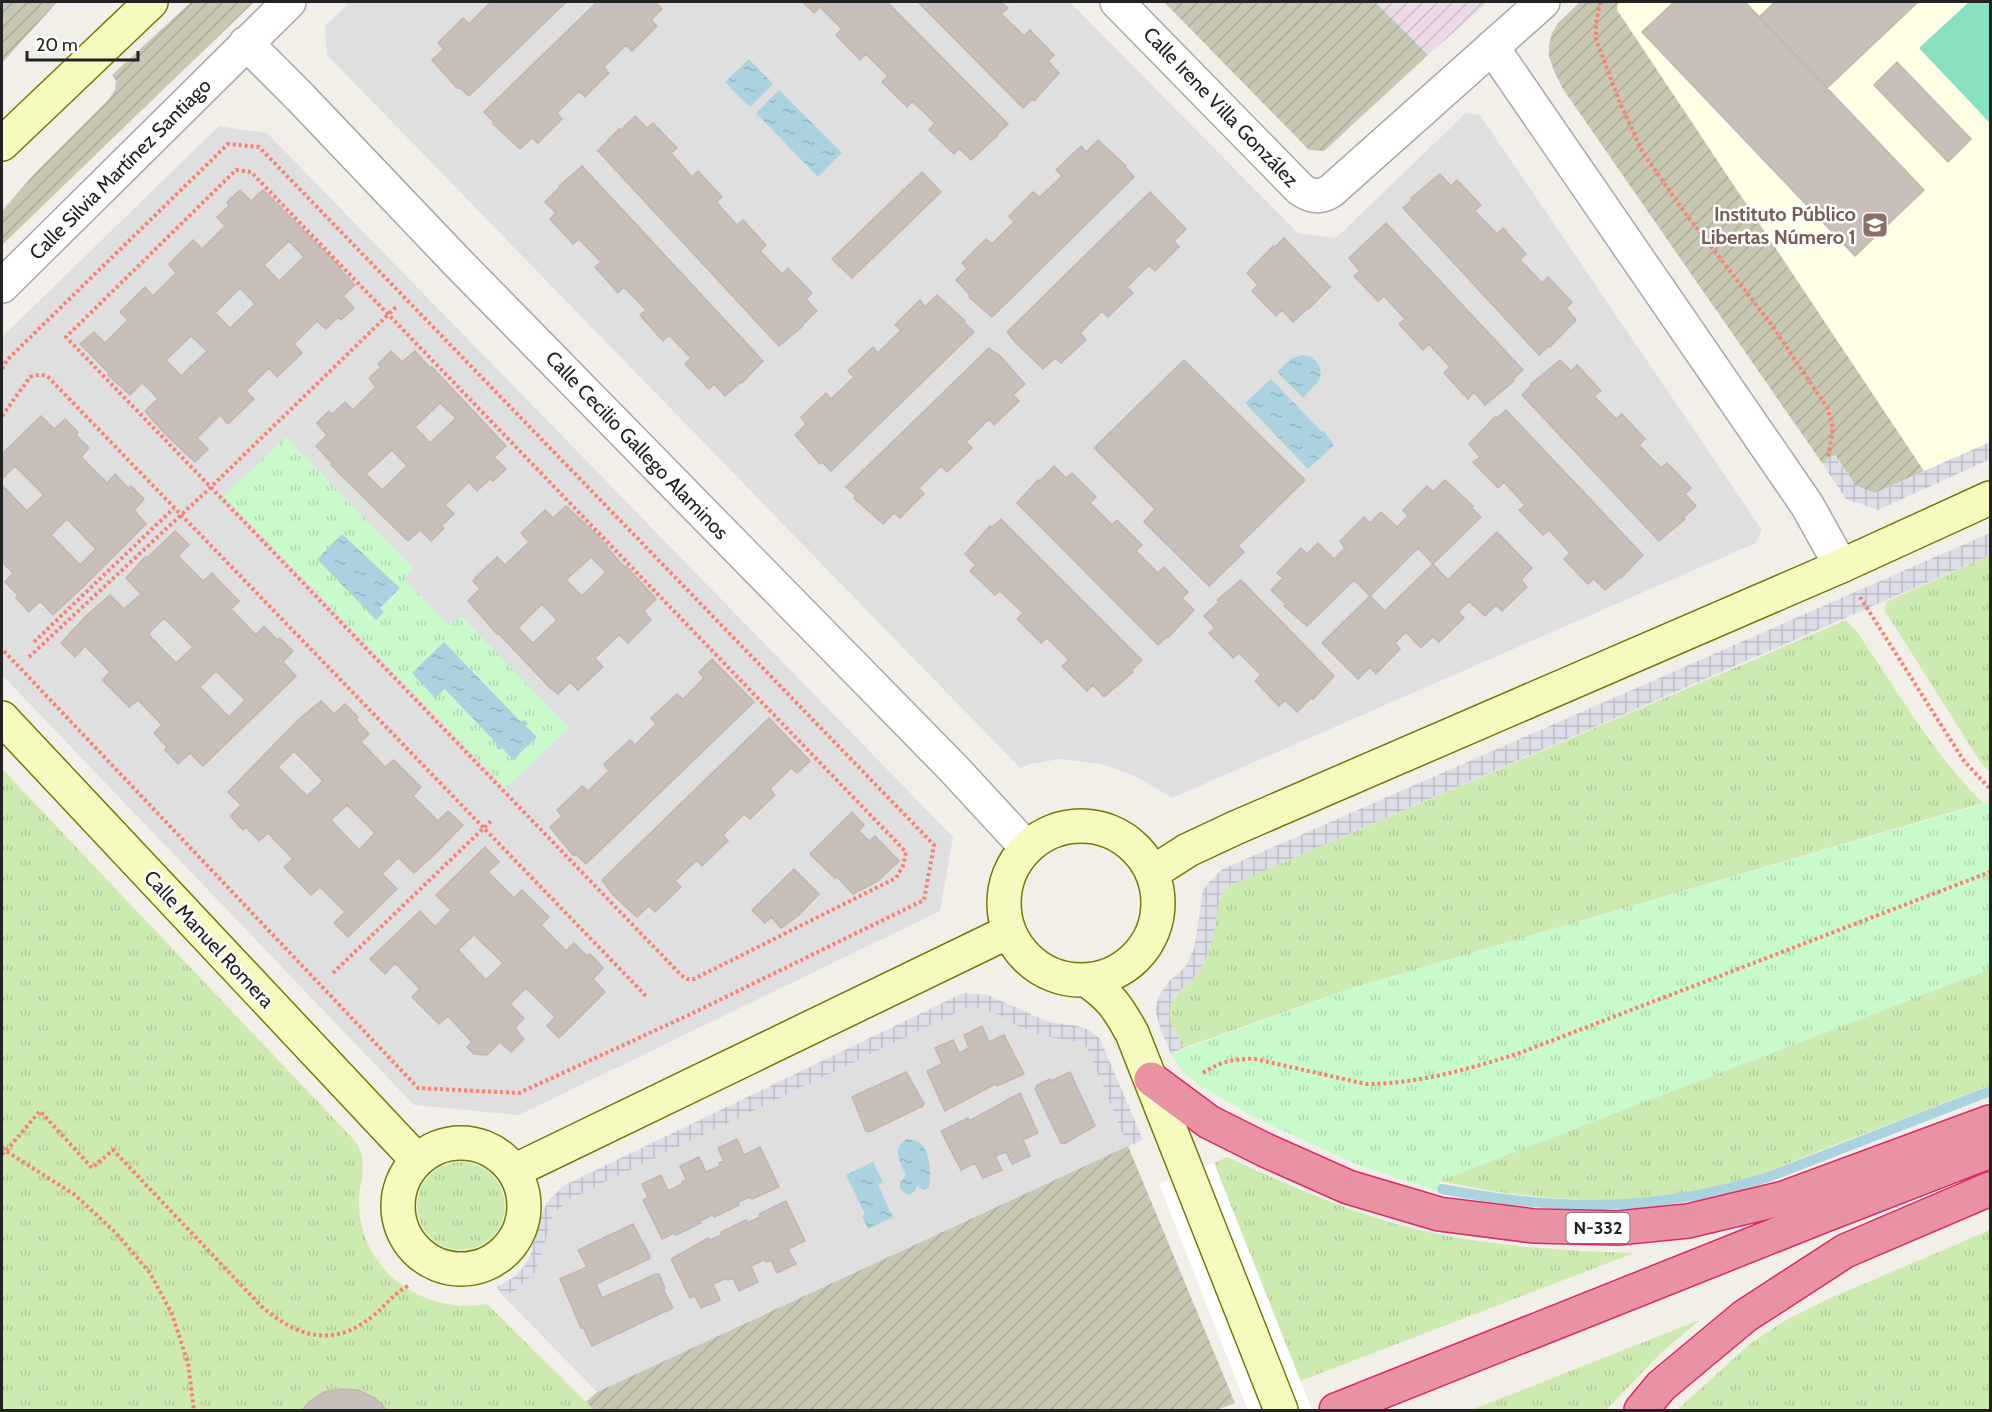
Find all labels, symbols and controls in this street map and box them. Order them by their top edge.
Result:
street label: Calle Irene Villa González [1138,22,1304,192]
scale bar [27,24,138,62]
text: 20 m [36,34,78,56]
street label: Calle Silvia Martínez Santiago [24,73,216,265]
place label: Instituto Público Libertas Número 1 [1701,202,1856,249]
school or university icon: Instituto Público Libertas Número 1 [1860,210,1890,240]
street label: Calle Cecilio Gallego Alaminos [541,346,733,544]
street label: Calle Manuel Romera [139,865,279,1013]
road number: N-332 [1566,1213,1630,1243]

